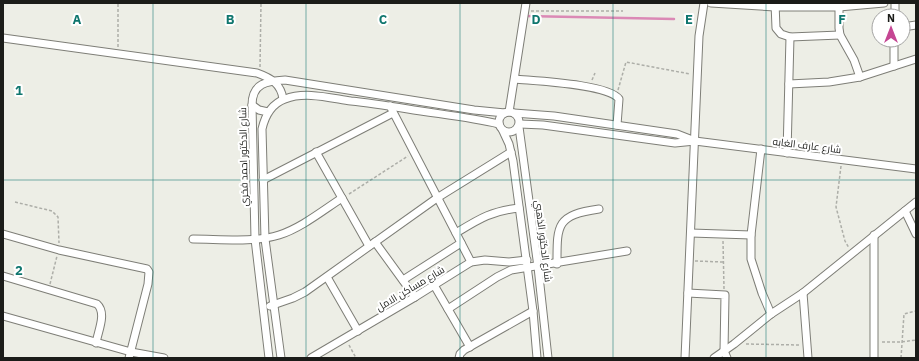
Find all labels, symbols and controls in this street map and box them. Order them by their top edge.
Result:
north arrow [871,8,911,48]
text: A [73,11,82,28]
text: B [226,11,235,28]
text: C [379,11,388,28]
text: D [531,11,541,28]
text: E [685,11,693,28]
text: F [838,11,846,28]
text: N [887,11,895,25]
text: 1 [15,82,23,99]
street label: شارع الدكتور احمد فخري [236,107,252,207]
street label: شارع عارف الغابه [772,135,842,156]
street label: شارع الدكتور الذهبي [531,199,555,283]
text: 2 [15,262,23,279]
street label: شارع مساكن الامل [374,263,447,314]

